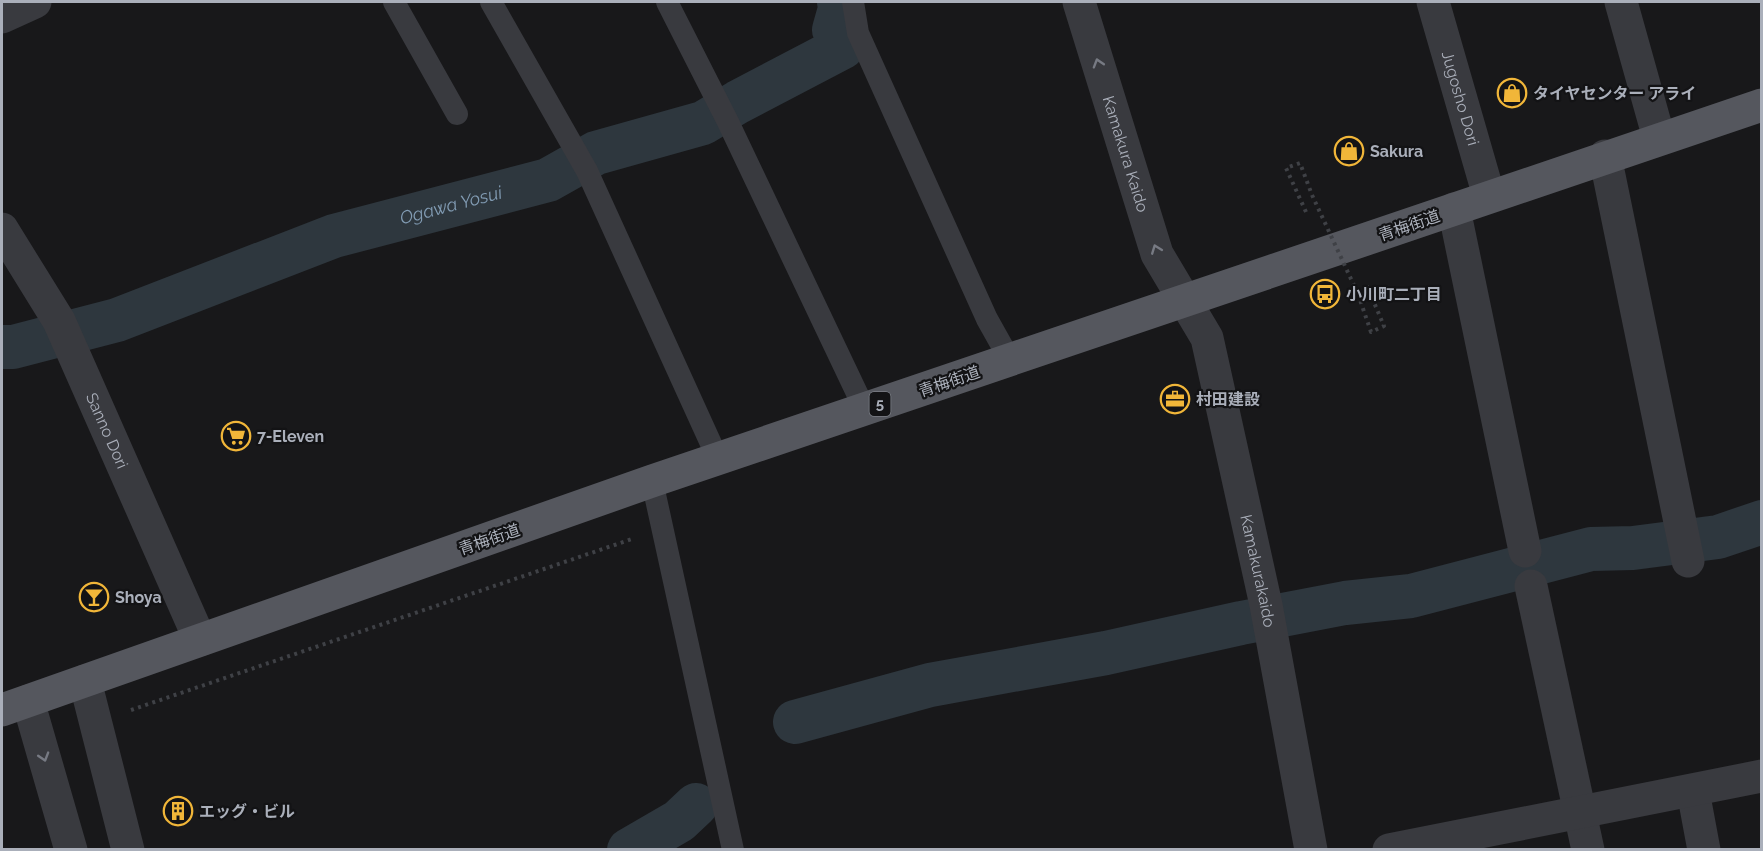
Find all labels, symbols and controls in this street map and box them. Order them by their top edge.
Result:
street label: Jugosho Dori [1438,49,1483,148]
one-way arrow [1093,58,1105,69]
shop icon: タイヤセンター アライ [1496,77,1528,109]
place label: タイヤセンター アライ [1533,84,1696,103]
street label: Kamakura Kaido [1099,93,1152,215]
shop icon: Sakura [1333,135,1365,167]
place label: Sakura [1370,142,1423,161]
water label: Ogawa Yosui [397,181,505,228]
street label: 青梅街道 [1376,206,1443,245]
one-way arrow [1151,244,1163,255]
bus stop icon: 小川町二丁目 [1309,278,1341,310]
place label: 小川町二丁目 [1346,285,1442,304]
street label: 青梅街道 [916,362,983,401]
office icon: 村田建設 [1159,383,1191,415]
street label: Sanno Dori [82,390,132,472]
place label: 村田建設 [1196,390,1260,409]
road number: 5 [870,392,890,416]
supermarket icon: 7-Eleven [220,420,252,452]
place label: 7-Eleven [257,427,324,446]
street label: Kamakurakaido [1236,513,1279,629]
street label: 青梅街道 [456,520,523,559]
bar icon: Shoya [78,581,110,613]
place label: Shoya [115,588,162,607]
one-way arrow [37,751,49,762]
building icon: エッグ・ビル [162,795,194,827]
place label: エッグ・ビル [199,802,295,821]

